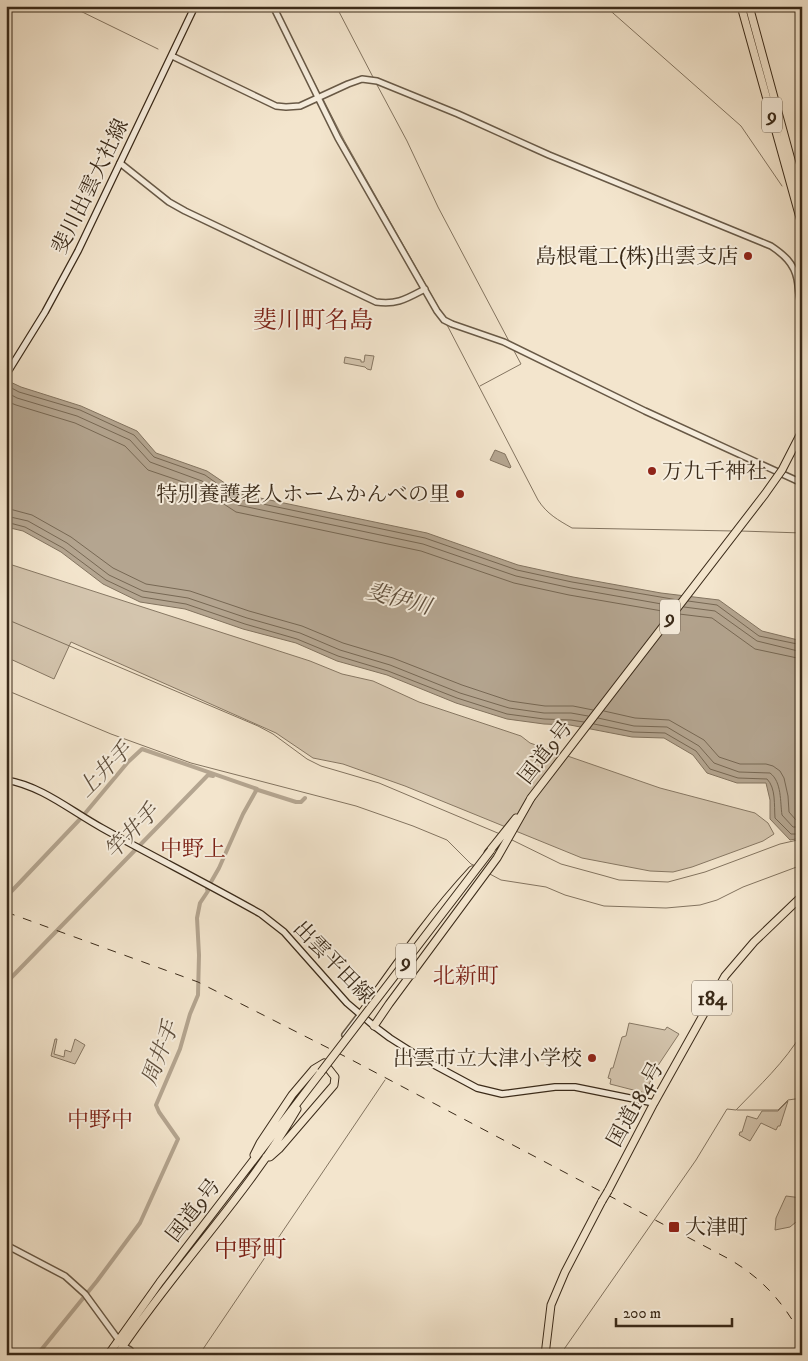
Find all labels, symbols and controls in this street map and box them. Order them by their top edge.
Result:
road number: 9 [762,98,782,132]
street label: 斐川出雲大社線 [47,115,135,258]
place label: 島根電工(株)出雲支店 [535,244,738,270]
marker: 島根電工(株)出雲支店 [742,250,754,262]
district label: 斐川町名島 [253,306,373,336]
place label: 万九千神社 [662,459,767,485]
marker: 万九千神社 [646,465,658,477]
place label: 特別養護老人ホームかんべの里 [156,482,450,508]
marker: 特別養護老人ホームかんべの里 [454,488,466,500]
water label: 斐伊川 [363,578,436,622]
road number: 9 [660,600,680,634]
street label: 国道9号 [513,716,579,790]
water label: 上井手 [72,736,139,803]
water label: 竿井手 [99,797,166,865]
district label: 中野上 [160,836,226,863]
street label: 出雲平田線 [287,916,379,1009]
road number: 9 [396,944,416,978]
district label: 北新町 [433,963,499,990]
road number: 184 [692,980,732,1016]
water label: 周井手 [136,1016,186,1089]
place label: 出雲市立大津小学校 [393,1046,582,1072]
marker: 出雲市立大津小学校 [586,1052,598,1064]
street label: 国道184号 [602,1057,670,1152]
district label: 中野中 [67,1107,133,1134]
street label: 国道9号 [161,1174,227,1248]
place label: 大津町 [685,1215,748,1241]
marker: 大津町 [667,1220,681,1234]
district label: 中野町 [214,1235,286,1265]
scale bar [616,1296,732,1328]
text: 200 m [623,1304,661,1323]

